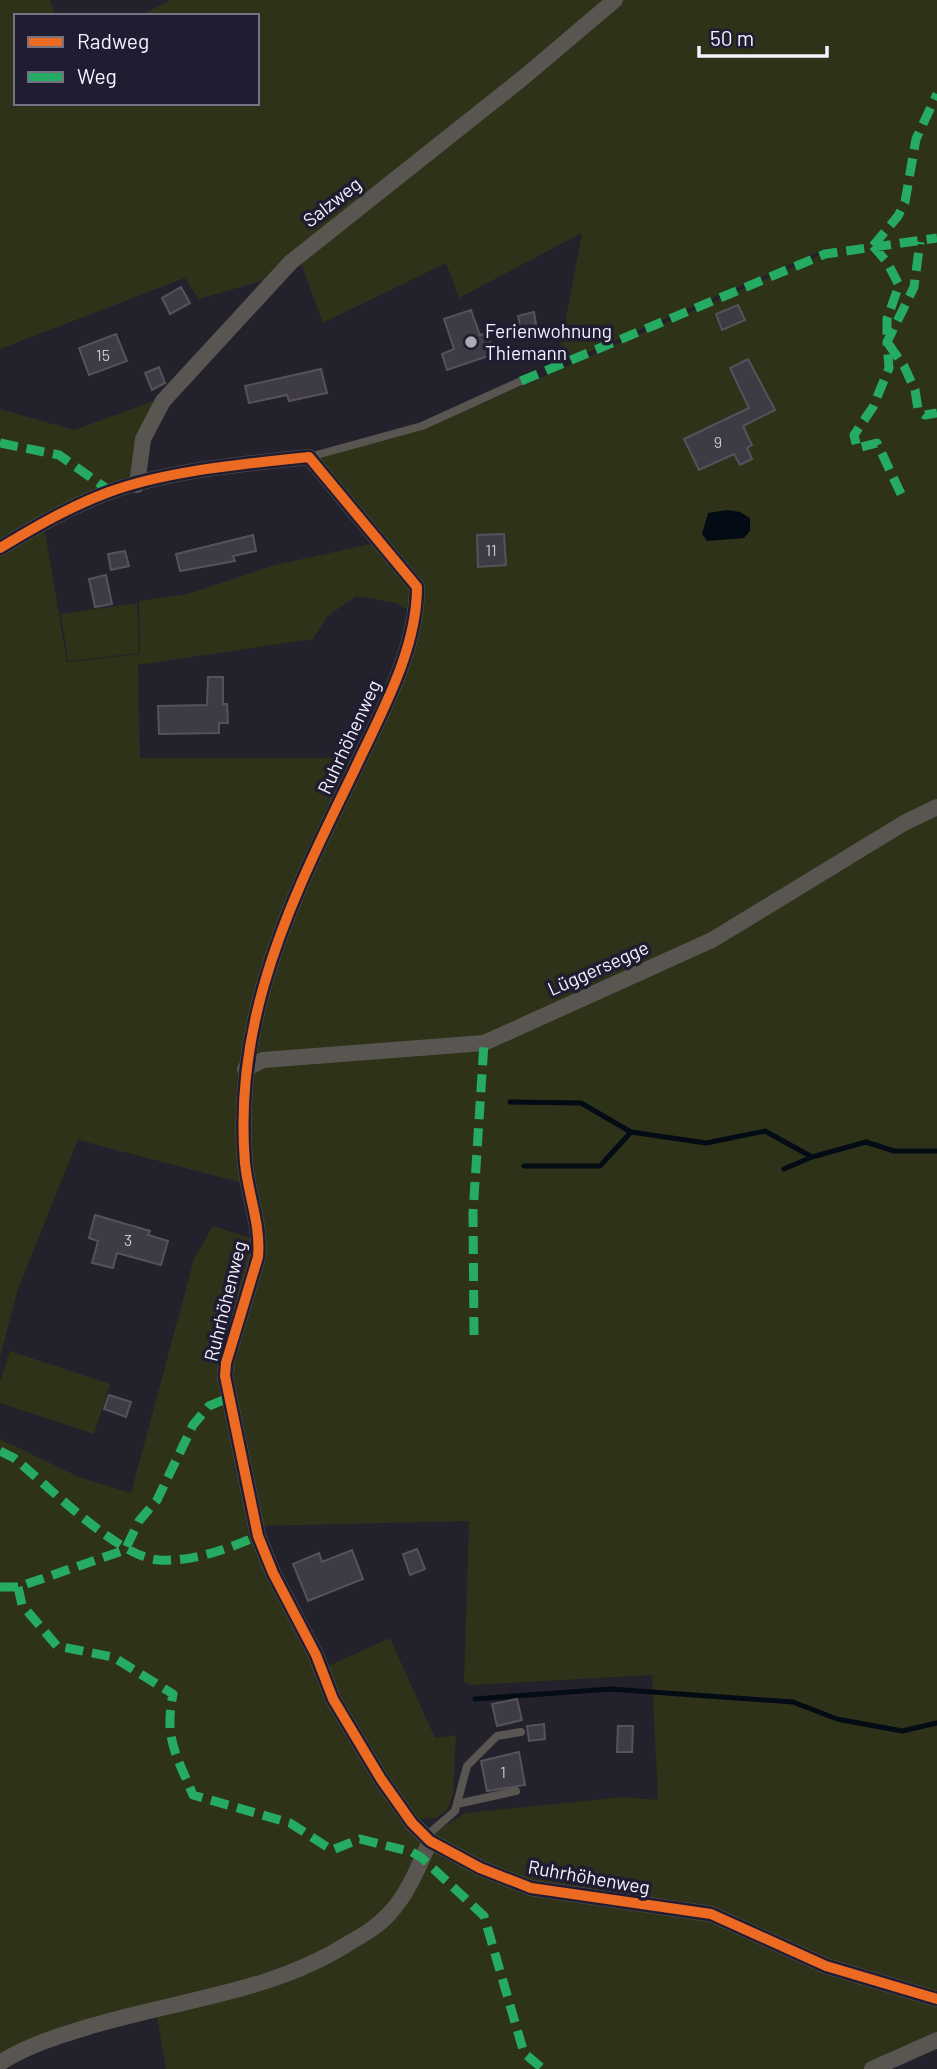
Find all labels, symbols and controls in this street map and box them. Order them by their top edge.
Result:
legend [14,14,259,105]
scale bar [699,14,827,58]
text: 50 m [710,25,754,50]
text: Radweg [77,28,149,53]
text: Weg [77,63,117,88]
street label: Salzweg [298,172,365,231]
place label: Ferienwohnung Thiemann [485,319,612,364]
marker: Ferienwohnung Thiemann [463,334,479,350]
house number: 15 [96,345,110,364]
house number: 9 [714,432,722,451]
house number: 11 [485,540,497,559]
street label: Ruhrhöhenweg [312,676,385,797]
street label: Lüggersegge [544,935,652,1000]
house number: 3 [124,1230,132,1249]
street label: Ruhrhöhenweg [198,1238,251,1363]
house number: 1 [500,1762,506,1781]
street label: Ruhrhöhenweg [526,1854,652,1899]

